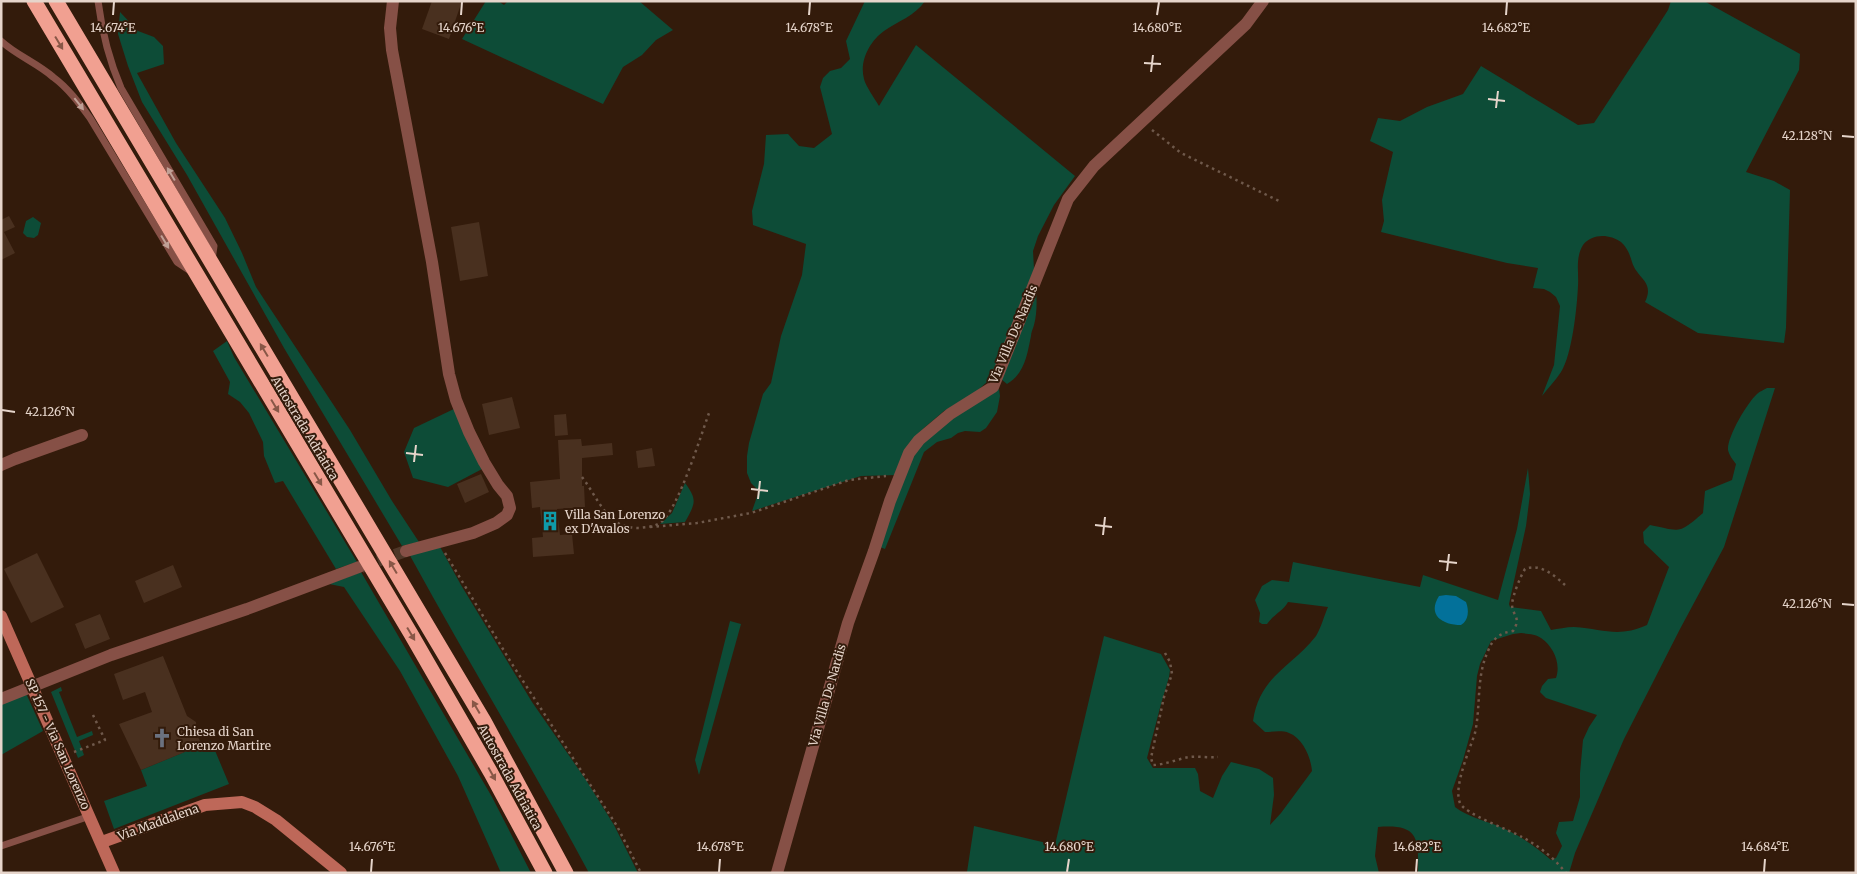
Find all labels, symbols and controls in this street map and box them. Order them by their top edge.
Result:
text: 14.674°E [90,20,136,35]
text: 14.676°E [438,20,484,35]
text: 14.678°E [785,20,833,35]
text: 14.680°E [1132,20,1182,35]
text: 14.682°E [1482,20,1530,35]
one-way arrow [54,37,63,50]
one-way arrow [74,97,85,110]
text: 42.128°N [1782,128,1833,143]
one-way arrow [167,167,176,180]
one-way arrow [160,236,169,249]
street label: Via Villa De Nardis [985,282,1041,386]
one-way arrow [259,343,268,356]
street label: Autostrada Adriatica [268,373,342,483]
one-way arrow [270,399,279,412]
text: 42.126°N [25,404,75,419]
one-way arrow [314,473,323,486]
place label: Villa San Lorenzo ex D'Avalos [564,507,665,536]
building icon: Villa San Lorenzo ex D'Avalos [539,510,561,532]
one-way arrow [389,561,398,574]
text: 42.126°N [1782,596,1832,611]
one-way arrow [406,627,415,640]
street label: Via Villa De Nardis [805,642,849,749]
street label: SP 157 - Via San Lorenzo [22,676,94,812]
one-way arrow [472,699,480,714]
street label: Autostrada Adriatica [474,721,546,833]
place label: Chiesa di San Lorenzo Martire [177,724,271,753]
church icon: Chiesa di San Lorenzo Martire [151,727,173,749]
one-way arrow [488,767,496,782]
street label: Via Maddalena [115,800,201,844]
text: 14.676°E [349,839,395,854]
text: 14.678°E [696,839,744,854]
text: 14.680°E [1044,839,1094,854]
text: 14.682°E [1393,839,1441,854]
text: 14.684°E [1741,839,1789,854]

